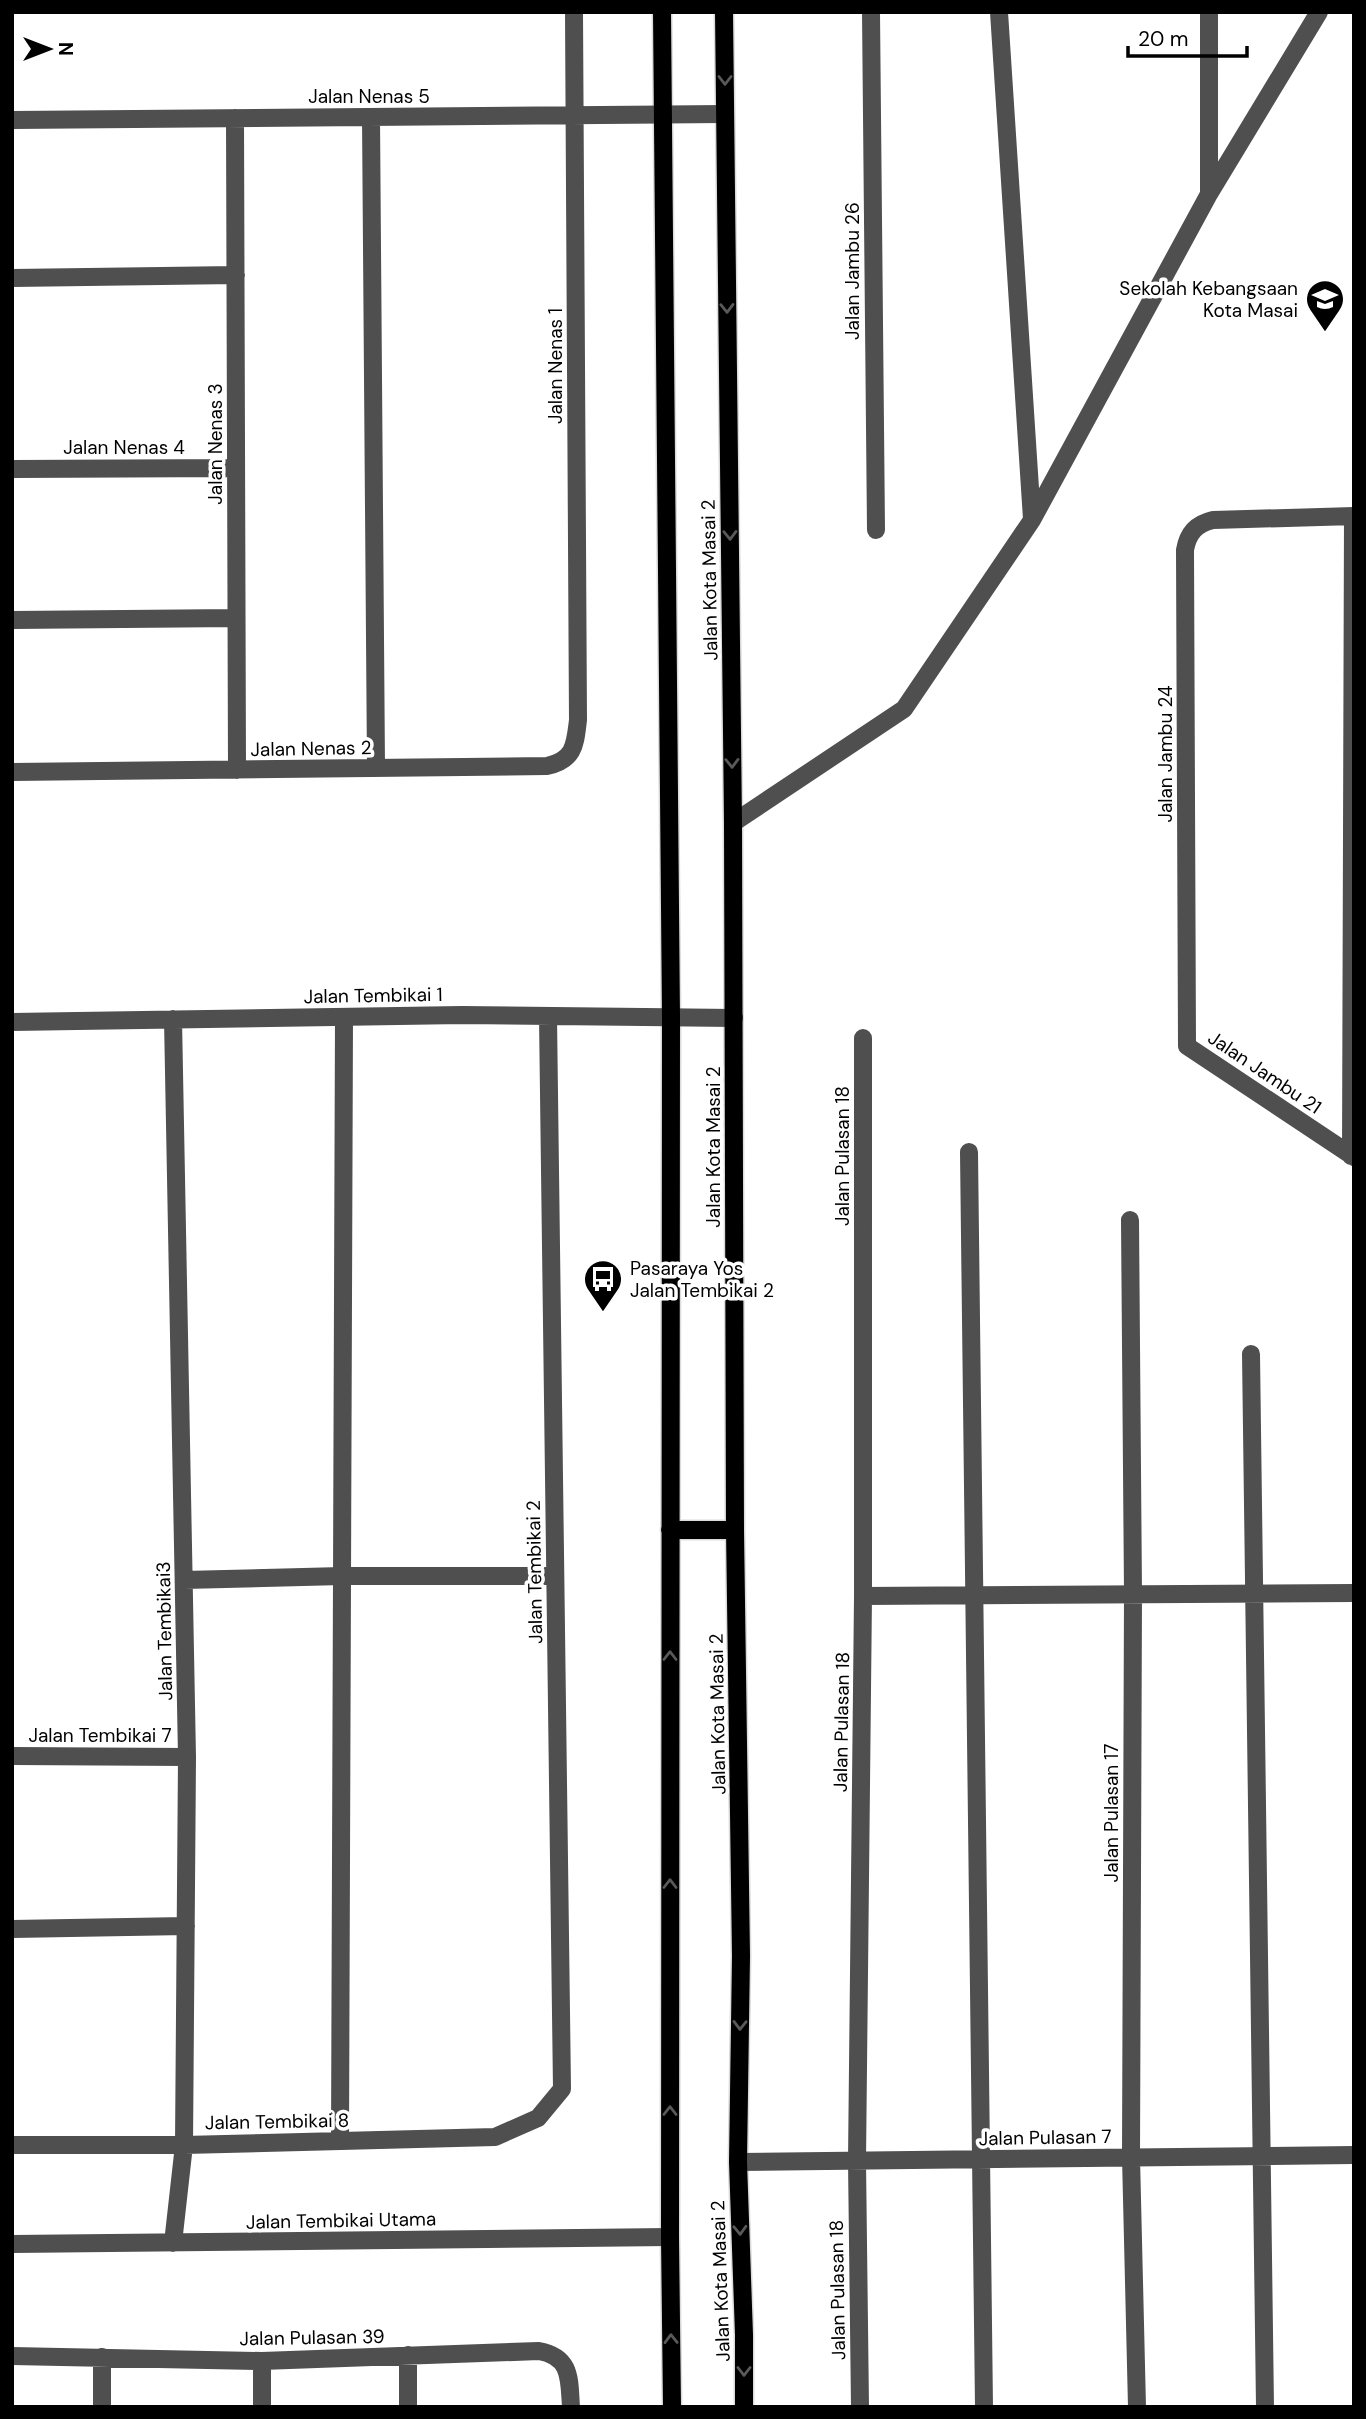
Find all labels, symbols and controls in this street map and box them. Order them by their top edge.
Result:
north arrow [14,14,84,84]
scale bar [1128,14,1247,58]
text: 20 m [1138,25,1189,53]
text: N [53,42,78,56]
one-way arrow [717,76,733,86]
street label: Jalan Nenas 5 [308,84,430,109]
street label: Jalan Jambu 26 [840,202,865,340]
place label: Sekolah Kebangsaan Kota Masai [1119,276,1298,323]
school or university icon: Sekolah Kebangsaan Kota Masai [1304,278,1346,333]
one-way arrow [719,303,735,314]
street label: Jalan Nenas 1 [543,308,568,424]
street label: Jalan Nenas 3 [203,383,228,505]
street label: Jalan Nenas 4 [63,435,185,460]
street label: Jalan Kota Masai 2 [696,499,723,661]
one-way arrow [722,531,738,541]
street label: Jalan Jambu 24 [1153,685,1178,823]
street label: Jalan Nenas 2 [250,735,372,762]
one-way arrow [724,758,740,769]
street label: Jalan Tembikai 1 [303,982,443,1009]
street label: Jalan Jambu 21 [1203,1025,1326,1120]
street label: Jalan Kota Masai 2 [701,1066,726,1228]
street label: Jalan Pulasan 18 [830,1086,855,1226]
place label: Pasaraya Yos Jalan Tembikai 2 [630,1256,774,1303]
bus stop icon: Pasaraya Yos Jalan Tembikai 2 [582,1258,624,1313]
street label: Jalan Tembikai 2 [521,1500,548,1644]
street label: Jalan Tembikai3 [151,1561,178,1701]
street label: Jalan Kota Masai 2 [704,1633,731,1795]
one-way arrow [662,1650,678,1661]
street label: Jalan Pulasan 18 [828,1652,855,1792]
street label: Jalan Tembikai 7 [28,1723,172,1748]
street label: Jalan Pulasan 17 [1099,1744,1124,1882]
one-way arrow [662,1878,678,1888]
one-way arrow [732,2020,748,2030]
one-way arrow [662,2105,678,2116]
street label: Jalan Tembikai 8 [205,2108,349,2135]
street label: Jalan Pulasan 7 [978,2124,1112,2151]
street label: Jalan Kota Masai 2 [705,2200,736,2362]
street label: Jalan Tembikai Utama [246,2206,436,2235]
street label: Jalan Pulasan 18 [824,2220,851,2360]
one-way arrow [733,2225,748,2236]
street label: Jalan Pulasan 39 [239,2324,385,2351]
one-way arrow [663,2333,679,2343]
one-way arrow [736,2366,752,2377]

